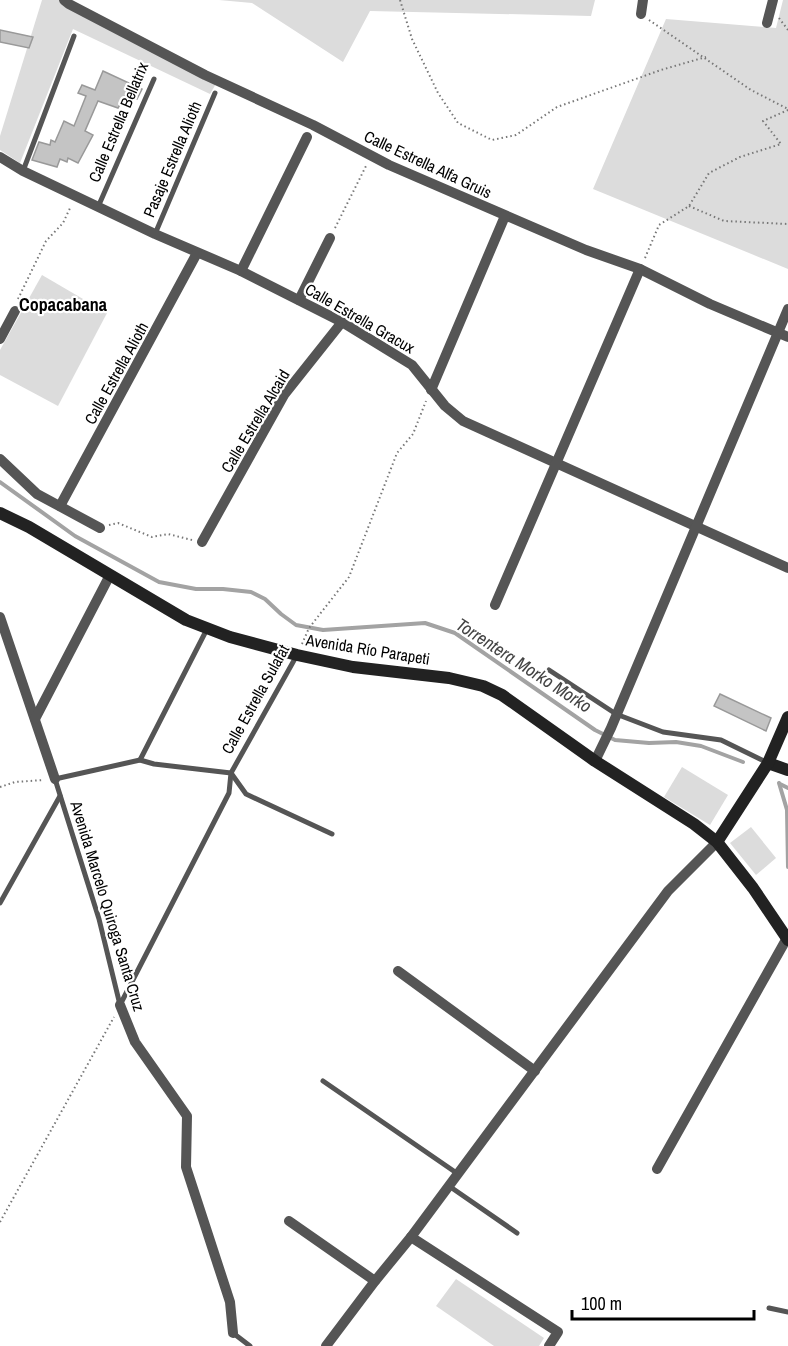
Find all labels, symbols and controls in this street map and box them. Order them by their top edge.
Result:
street label: Calle Estrella Bellatrix [83,58,153,185]
street label: Pasaje Estrella Alioth [138,98,206,220]
street label: Calle Estrella Alfa Gruis [361,125,495,203]
street label: Calle Estrella Gracux [301,278,419,359]
district label: Copacabana [19,292,108,317]
street label: Calle Estrella Alioth [79,318,153,428]
street label: Calle Estrella Alcaid [216,365,294,477]
water label: Torrentera Morko Morko [451,612,597,718]
street label: Avenida Río Parapeti [303,628,432,670]
street label: Calle Estrella Sulafat [216,640,294,758]
street label: Avenida Marcelo Quiroga Santa Cruz [65,797,151,1014]
scale bar [572,1283,754,1321]
text: 100 m [581,1291,622,1316]

